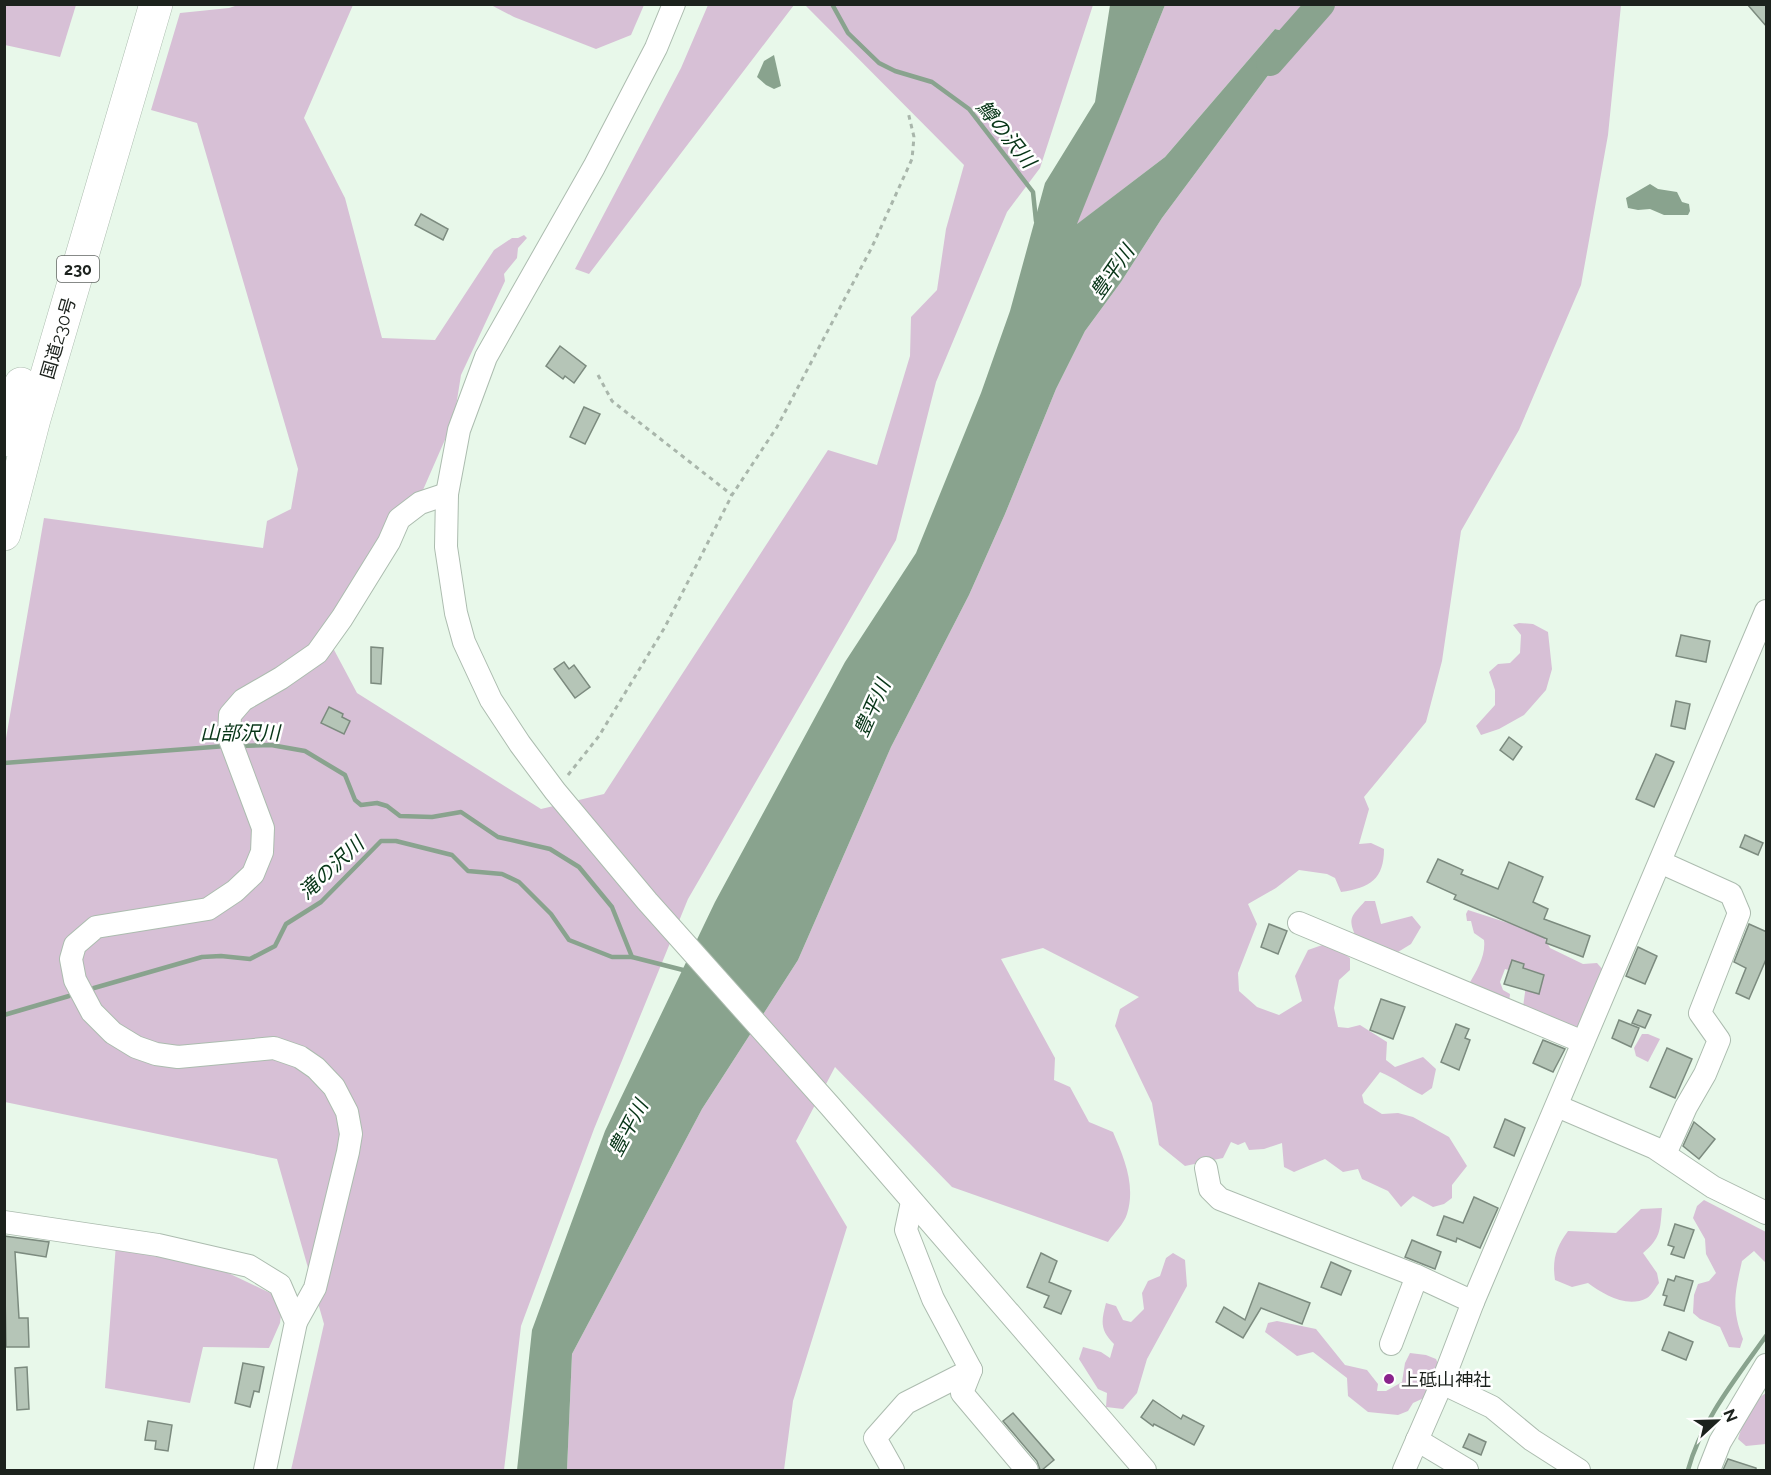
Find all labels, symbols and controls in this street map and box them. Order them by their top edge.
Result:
water label: 鱒の沢川 [972,95,1042,174]
water label: 豊平川 [1085,239,1140,303]
road number: 230 [57,256,99,282]
street label: 国道230号 [36,295,80,381]
water label: 豊平川 [849,674,896,740]
water label: 山部沢川 [200,721,282,745]
water label: 滝の沢川 [294,831,370,904]
water label: 豊平川 [603,1094,654,1160]
place label: 上砥山神社 [1401,1369,1491,1390]
marker: 上砥山神社 [1382,1372,1396,1386]
north arrow [1687,1391,1747,1451]
text: N [1719,1406,1742,1425]

